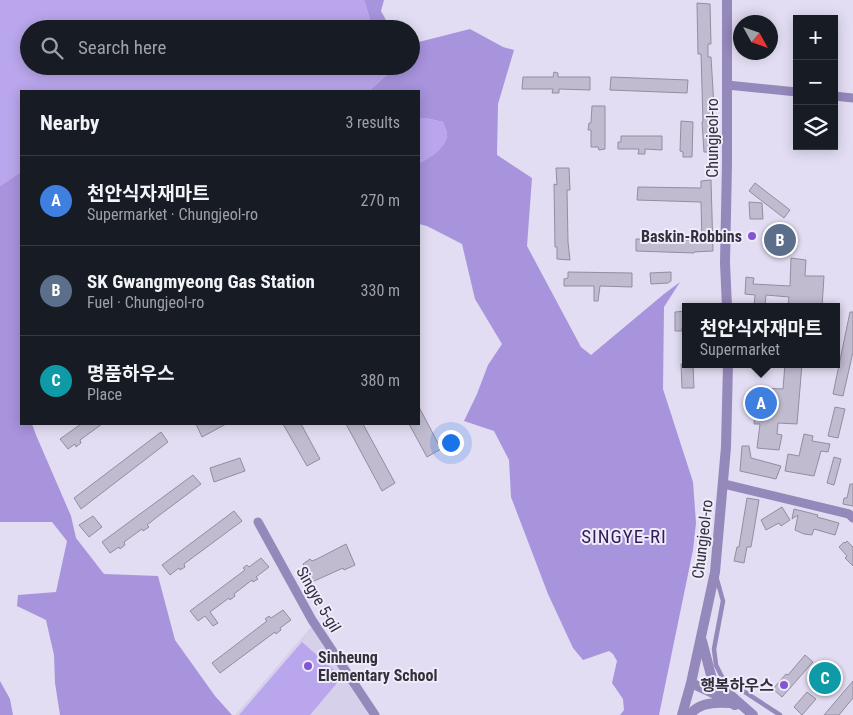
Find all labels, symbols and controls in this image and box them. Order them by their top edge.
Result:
north arrow [733,15,778,60]
map controls [793,15,838,150]
button: + [793,15,838,60]
search box [20,20,420,75]
icon: search [38,34,66,62]
text: Search here [78,36,166,59]
button: − [793,60,838,105]
street label: Chungjeol-ro [703,98,722,178]
button: layers [793,105,838,150]
text: Nearby [40,111,99,135]
text: 3 results [345,113,400,132]
text: 천안식자재마트 [87,182,209,205]
text: A [51,191,61,210]
text: 270 m [361,191,400,210]
text: Supermarket · Chungjeol-ro [87,205,258,224]
pin: B [764,221,796,259]
place label: Baskin-Robbins [641,227,742,246]
marker: Baskin-Robbins [746,230,758,242]
text: SK Gwangmyeong Gas Station [87,270,315,293]
text: B [52,281,60,300]
text: 330 m [361,281,400,300]
text: Fuel · Chungjeol-ro [87,293,204,312]
popup [682,303,840,368]
text: 천안식자재마트 [700,317,822,340]
text: Supermarket [700,340,780,359]
text: 명품하우스 [87,362,174,385]
text: C [51,371,61,390]
text: 380 m [361,371,400,390]
pin: A [745,384,777,422]
text: Place [87,385,122,404]
your location [438,430,464,456]
street label: Chungjeol-ro [688,498,717,580]
district label: SINGYE-RI [581,525,667,548]
street label: Singye 5-gil [292,563,345,635]
place label: Sinheung Elementary School [318,648,437,685]
pin: C [809,659,841,697]
marker: Sinheung Elementary School [302,660,314,672]
place label: 행복하우스 [700,676,774,695]
marker: 행복하우스 [778,679,790,691]

